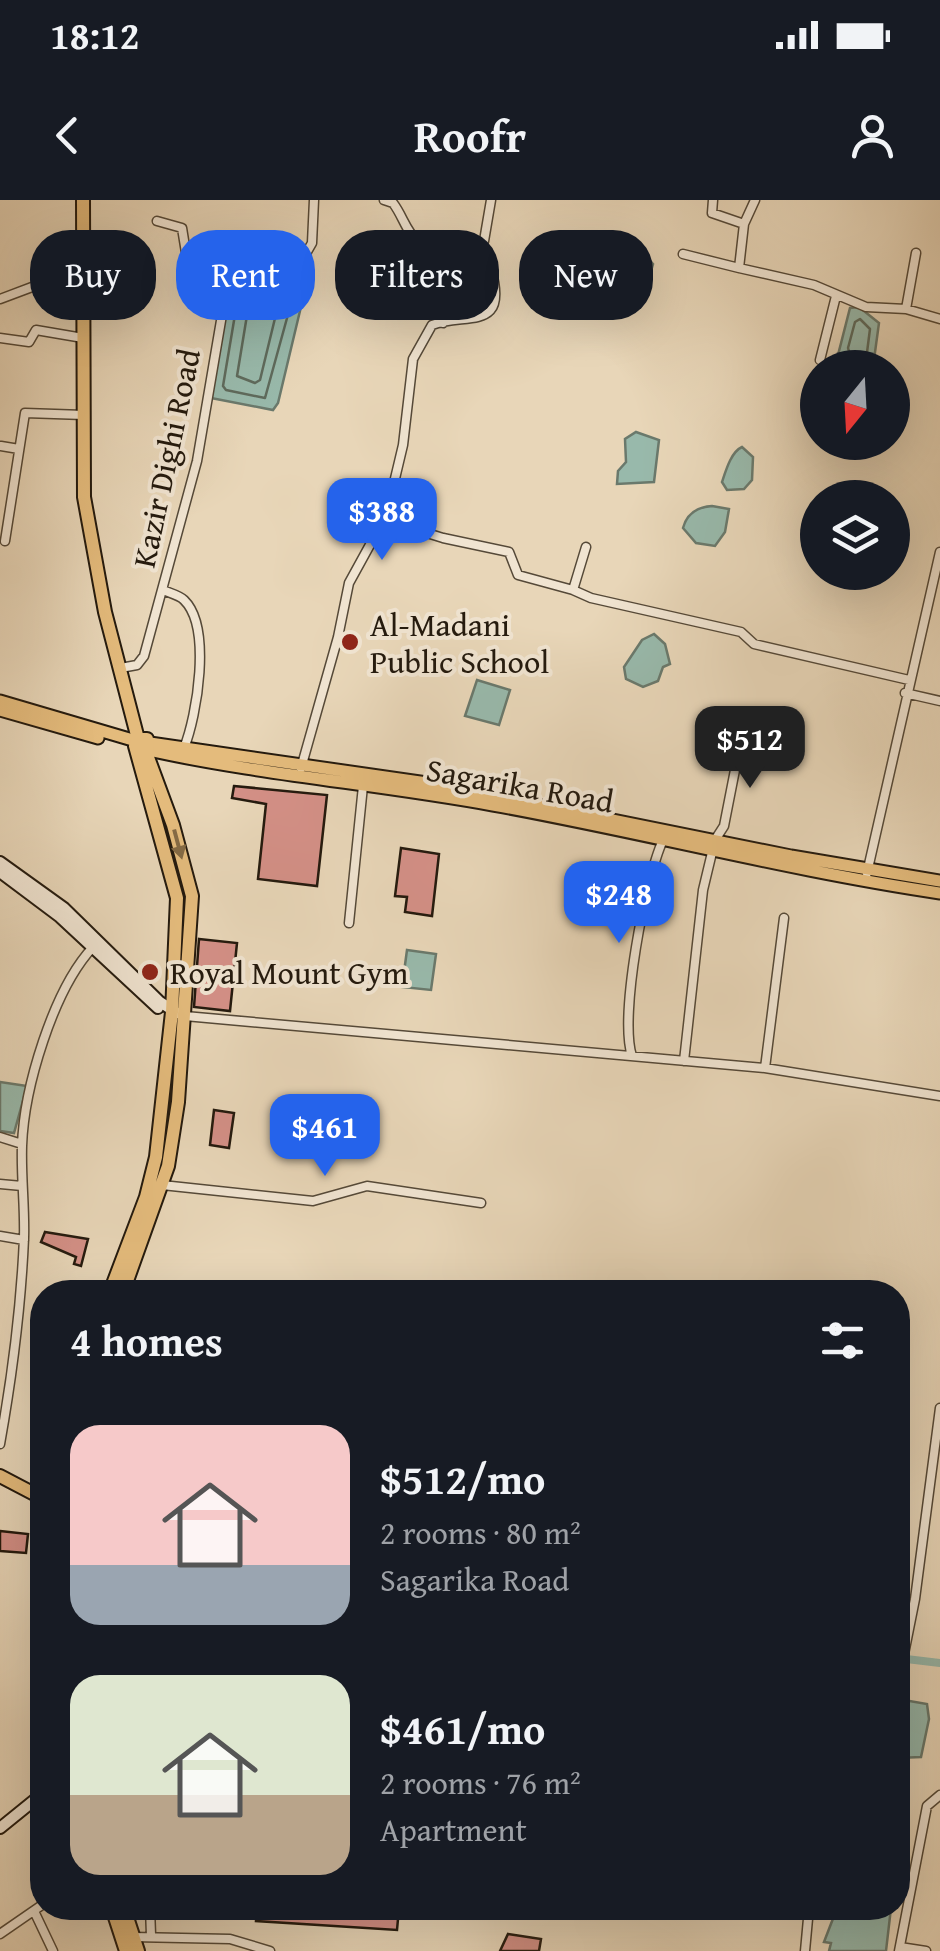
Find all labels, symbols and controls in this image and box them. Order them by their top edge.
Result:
text: 18:12 [50,7,140,63]
text: Roofr [414,103,526,168]
icon: back [40,108,95,163]
icon: person [845,108,900,163]
chip: Buy [30,230,156,320]
chip: Rent [176,230,315,320]
chip: Filters [335,230,499,320]
chip: New [519,230,653,320]
street label: Kazir Dighi Road [120,344,212,572]
north arrow [800,350,910,460]
map controls [800,350,910,590]
pin: $388 [323,478,441,563]
button: layers [800,480,910,590]
text: $388 [349,487,415,534]
place label: Al-Madani Public School [370,601,549,685]
marker: Al-Madani Public School [339,631,361,653]
pin: $512 [691,706,809,791]
text: $512 [717,715,783,762]
street label: Sagarika Road [423,745,617,825]
one-way arrow [171,829,186,860]
pin: $248 [560,861,678,946]
text: $248 [586,870,652,917]
place label: Royal Mount Gym [170,949,408,996]
marker: Royal Mount Gym [139,961,161,983]
pin: $461 [266,1094,384,1179]
text: $461 [292,1103,358,1150]
text: 4 homes [70,1310,223,1371]
icon: filters [815,1313,870,1368]
text: $512/mo [380,1448,545,1509]
icon: home [150,1465,270,1585]
text: 2 rooms · 80 m² [380,1509,581,1556]
text: Sagarika Road [380,1556,569,1603]
text: $461/mo [380,1698,545,1759]
icon: home [150,1715,270,1835]
text: 2 rooms · 76 m² [380,1759,581,1806]
text: Apartment [380,1806,527,1853]

